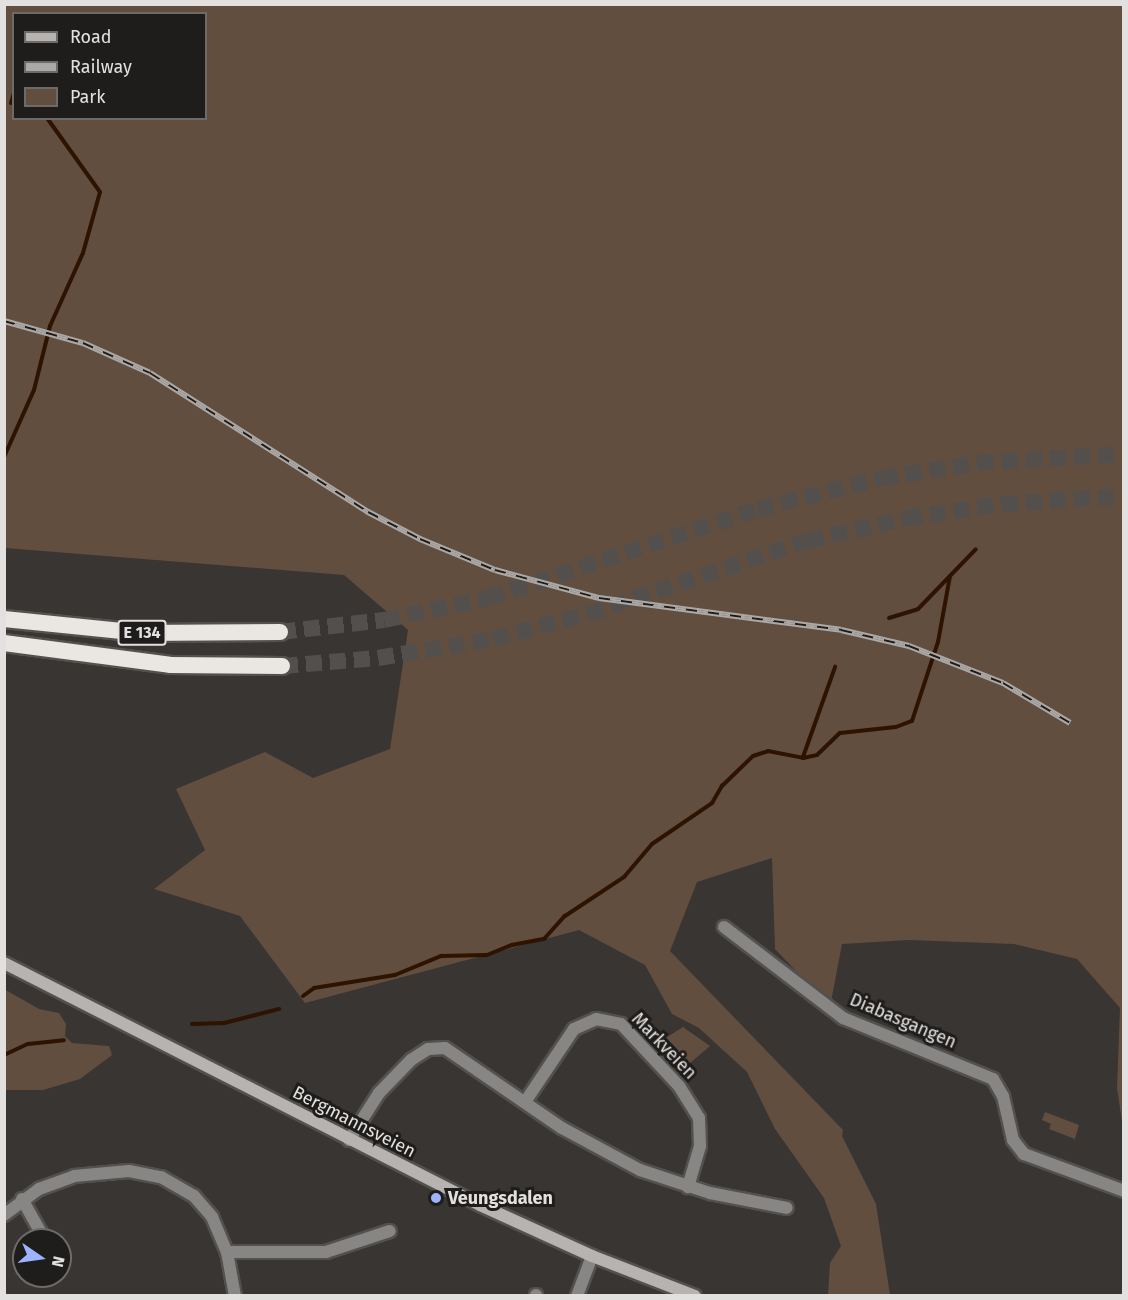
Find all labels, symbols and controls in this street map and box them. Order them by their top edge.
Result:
legend [12,12,207,120]
text: Road [70,26,112,48]
text: Railway [70,56,132,78]
text: Park [70,86,105,108]
road number: E 134 [116,620,168,646]
street label: Diabasgangen [846,989,960,1053]
street label: Markveien [627,1008,701,1084]
street label: Bergmannsveien [289,1082,419,1162]
place label: Veungsdalen [448,1187,553,1209]
marker: Veungsdalen [429,1191,443,1205]
north arrow [12,1228,72,1288]
text: N [48,1254,69,1269]

